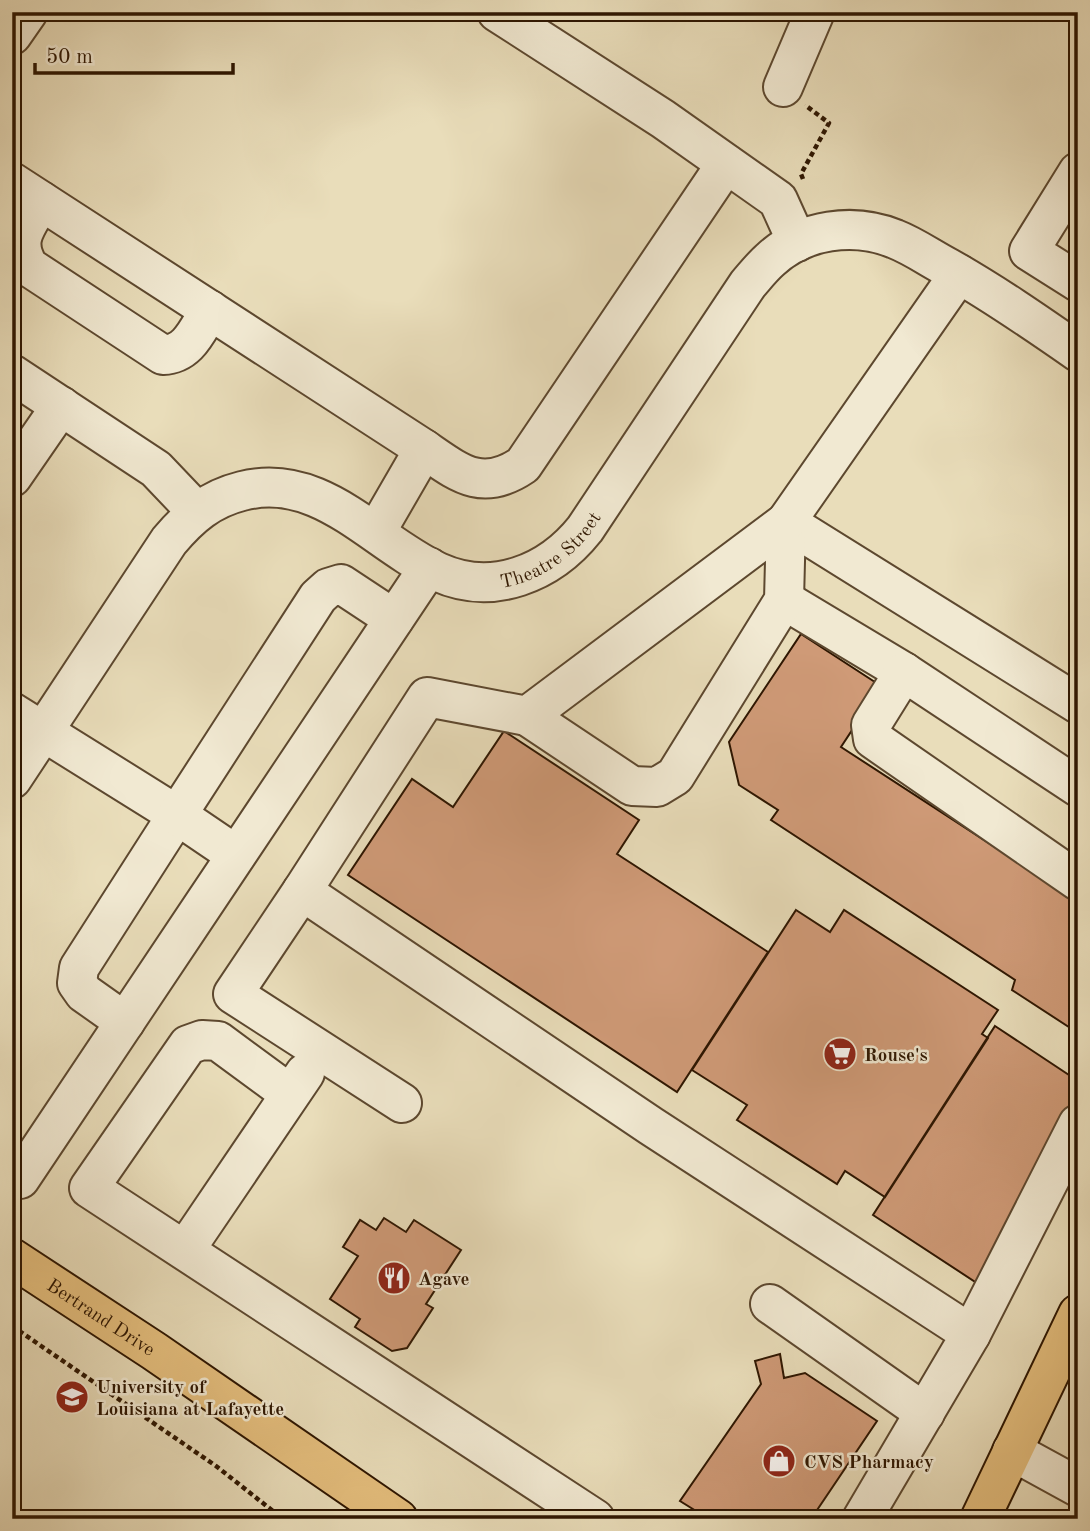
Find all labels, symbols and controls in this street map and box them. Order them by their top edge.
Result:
scale bar [35,32,233,76]
text: 50 m [46,47,93,68]
street label: Theatre Street [499,509,606,593]
supermarket icon: Rouse's [821,1035,859,1073]
place label: Rouse's [864,1047,928,1066]
restaurant icon: Agave [375,1259,413,1297]
place label: Agave [418,1271,470,1290]
street label: Bertrand Drive [43,1277,158,1361]
school or university icon: University of Louisiana at Lafayette [53,1378,91,1416]
place label: University of Louisiana at Lafayette [96,1379,284,1420]
shop icon: CVS Pharmacy [760,1442,798,1480]
place label: CVS Pharmacy [804,1454,934,1473]

